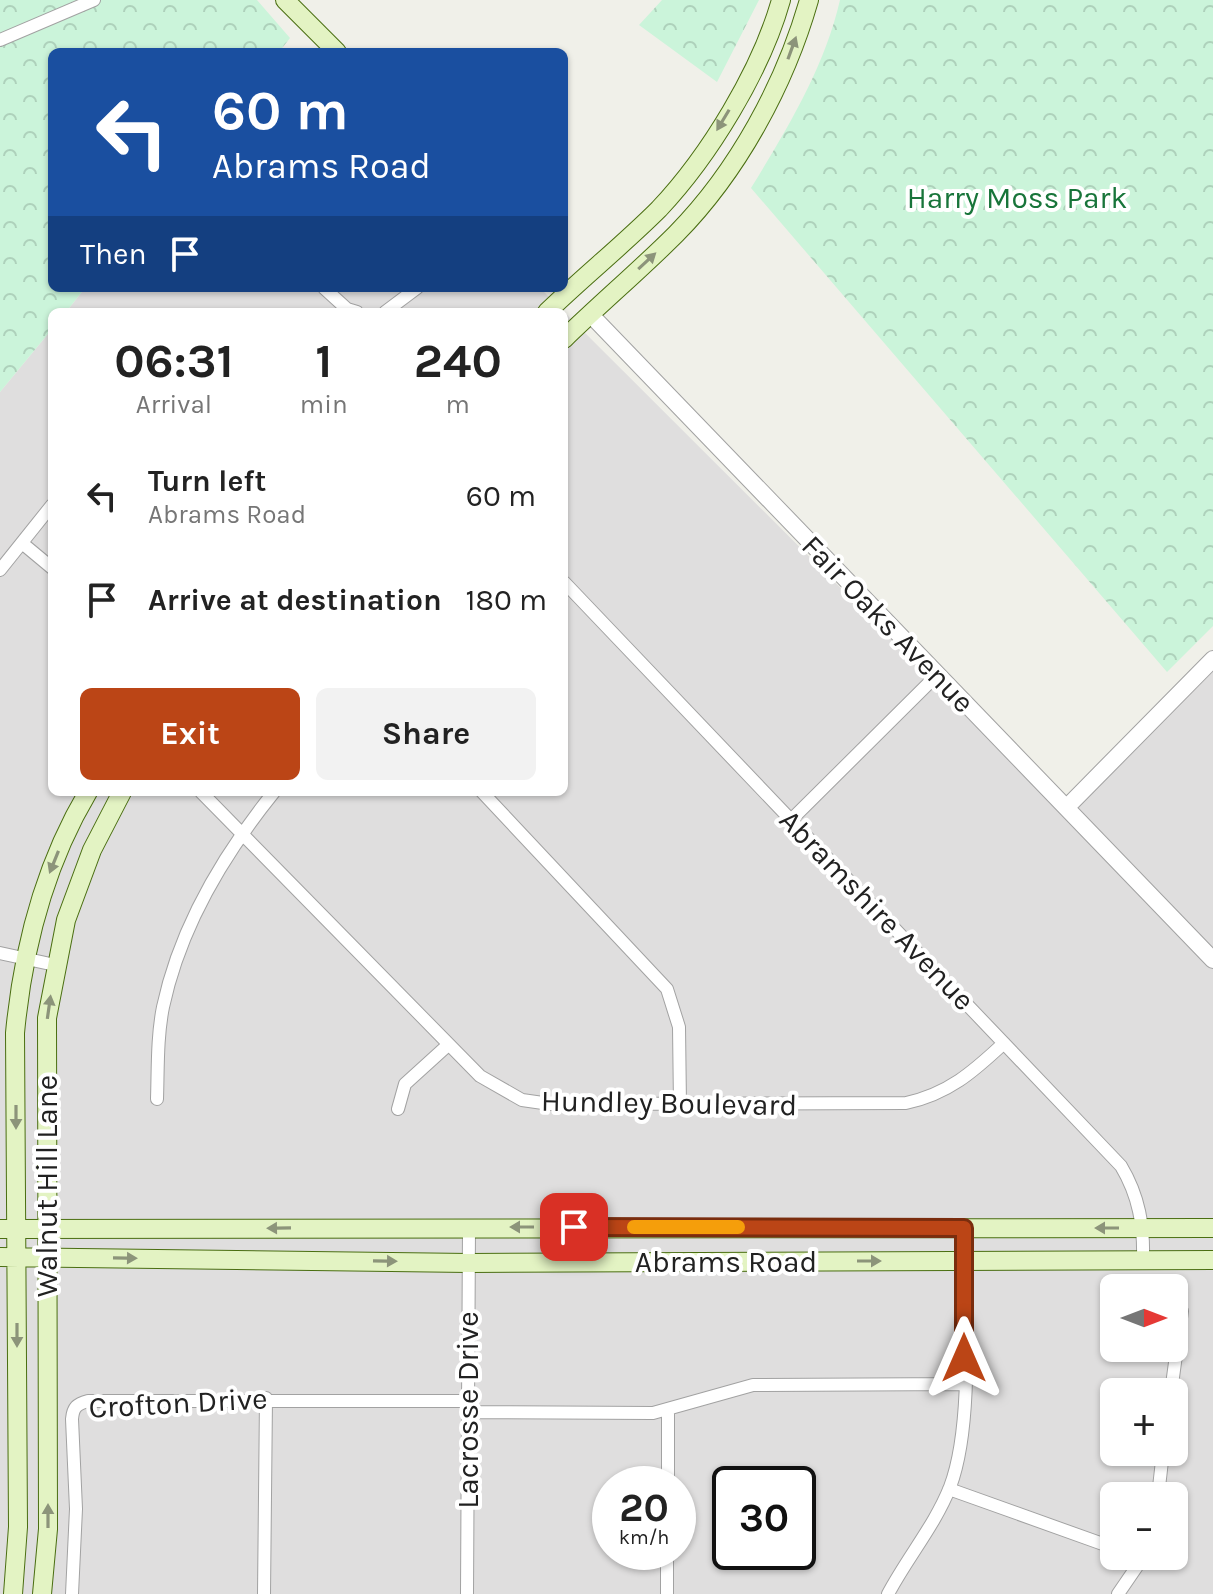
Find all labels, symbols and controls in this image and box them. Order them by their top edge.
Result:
one-way arrow [786,36,799,60]
text: 60 m [212,78,349,143]
icon: left [80,80,184,184]
one-way arrow [716,109,730,131]
text: Abrams Road [212,145,431,187]
park label: Harry Moss Park [907,180,1127,216]
icon: arrive [163,232,207,276]
text: Then [80,236,147,272]
one-way arrow [637,253,656,271]
text: 06:31 [114,333,234,389]
text: 1 [315,333,332,389]
text: 240 [414,333,502,389]
text: Arrival [136,389,212,420]
text: min [300,389,348,420]
text: m [446,389,470,420]
text: Turn left [148,463,266,499]
icon: left [80,474,124,518]
text: 60 m [466,478,536,514]
text: Abrams Road [148,499,306,530]
street label: Fair Oaks Avenue [794,528,982,720]
icon: arrive [80,578,124,622]
text: Arrive at destination [148,582,442,618]
text: 180 m [466,582,547,618]
button: Exit [80,688,300,780]
button: Share [316,688,536,780]
street label: Abramshire Avenue [772,802,982,1018]
one-way arrow [47,850,60,874]
one-way arrow [43,994,56,1019]
street label: Walnut Hill Lane [29,1075,65,1297]
street label: Hundley Boulevard [541,1083,797,1123]
one-way arrow [10,1105,22,1130]
pin [540,1193,608,1261]
icon: arrive [552,1205,596,1249]
one-way arrow [509,1221,534,1233]
one-way arrow [266,1222,291,1235]
one-way arrow [1094,1222,1119,1234]
street label: Abrams Road [635,1244,817,1280]
one-way arrow [113,1252,138,1264]
one-way arrow [373,1255,398,1268]
one-way arrow [857,1255,882,1267]
north arrow [1100,1274,1188,1362]
map controls [1100,1274,1188,1570]
street label: Lacrosse Drive [450,1311,486,1509]
position arrow [922,1316,1006,1400]
one-way arrow [11,1323,23,1348]
button: + [1100,1378,1188,1466]
street label: Crofton Drive [88,1380,268,1426]
speed limit sign: 30 [712,1466,816,1570]
button: − [1100,1482,1188,1570]
text: 20 [619,1484,669,1531]
one-way arrow [42,1503,54,1528]
text: km/h [619,1526,669,1549]

